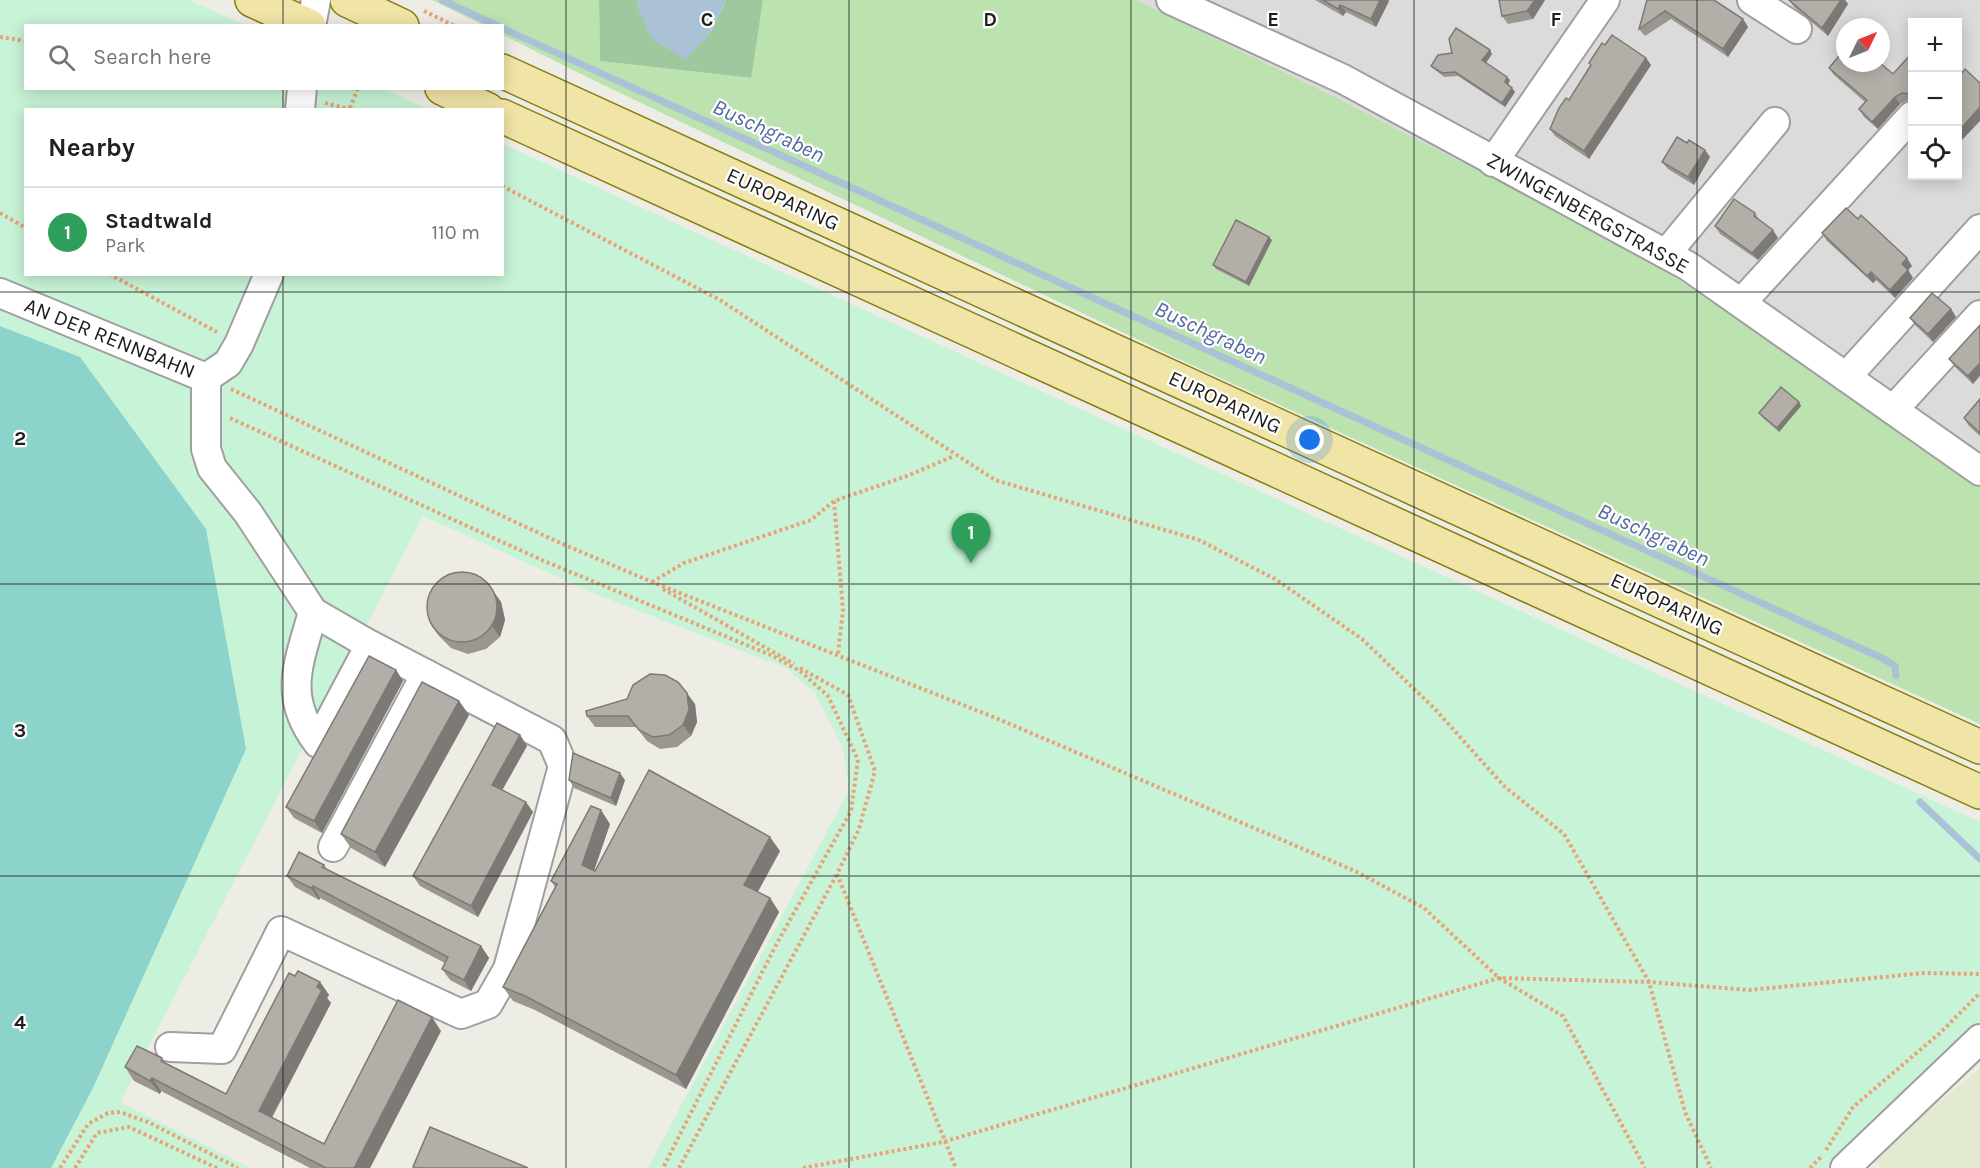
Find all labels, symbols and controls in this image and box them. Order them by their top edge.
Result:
text: C [701,8,713,31]
text: D [983,8,997,31]
text: E [1267,8,1279,31]
text: F [1551,8,1562,31]
north arrow [1836,18,1890,72]
map controls [1908,18,1962,180]
button: + [1908,18,1962,72]
search box [24,24,504,90]
icon: search [45,41,78,74]
text: Search here [93,44,211,70]
button: − [1908,72,1962,126]
water label: Buschgraben [709,94,829,168]
button: locate [1908,126,1962,180]
text: Nearby [48,132,135,163]
street label: ZWINGENBERGSTRASSE [1483,147,1693,279]
street label: EUROPARING [723,162,843,236]
text: Stadtwald [105,208,213,234]
text: 1 [64,221,71,244]
text: 110 m [431,221,480,244]
text: Park [105,234,146,257]
street label: AN DER RENNBAHN [21,293,199,383]
water label: Buschgraben [1151,296,1271,370]
street label: EUROPARING [1165,365,1285,439]
your location [1295,425,1324,454]
text: 2 [14,427,26,450]
water label: Buschgraben [1594,498,1714,572]
pin: 1 [952,514,990,563]
street label: EUROPARING [1607,567,1727,641]
text: 3 [14,719,26,742]
text: 4 [14,1011,26,1034]

